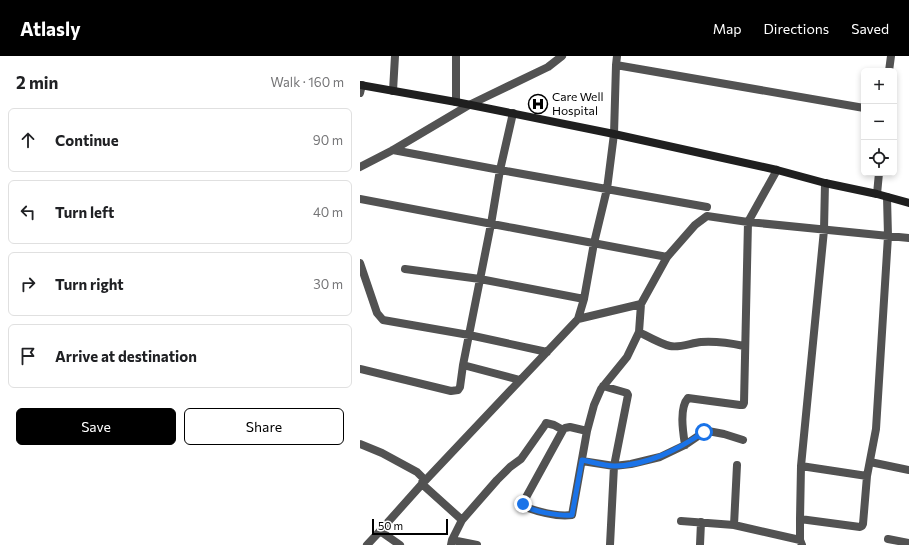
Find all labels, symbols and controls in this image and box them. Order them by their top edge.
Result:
text: Atlasly [20,17,81,40]
text: Map [713,20,742,37]
text: Directions [764,20,829,37]
text: Saved [851,20,889,37]
map controls [861,68,897,176]
button: + [861,68,897,104]
text: 2 min [16,72,58,93]
text: Walk · 160 m [270,74,344,90]
place label: Care Well Hospital [552,89,604,117]
hospital icon: Care Well Hospital [527,93,549,115]
button: − [861,104,897,140]
icon: ahead [17,129,39,151]
text: Continue [55,131,119,149]
text: 90 m [313,132,343,148]
button: locate [861,140,897,176]
icon: left [17,201,39,223]
text: Turn left [55,203,114,221]
text: 40 m [313,204,343,220]
icon: right [17,273,39,295]
text: Turn right [55,275,124,293]
text: 30 m [313,276,343,292]
icon: arrive [17,345,39,367]
text: Arrive at destination [55,347,197,365]
button: Save [16,408,176,445]
button: Share [184,408,344,445]
route start [695,423,713,441]
route end [514,495,532,513]
scale bar [372,517,448,536]
text: 50 m [378,519,403,532]

